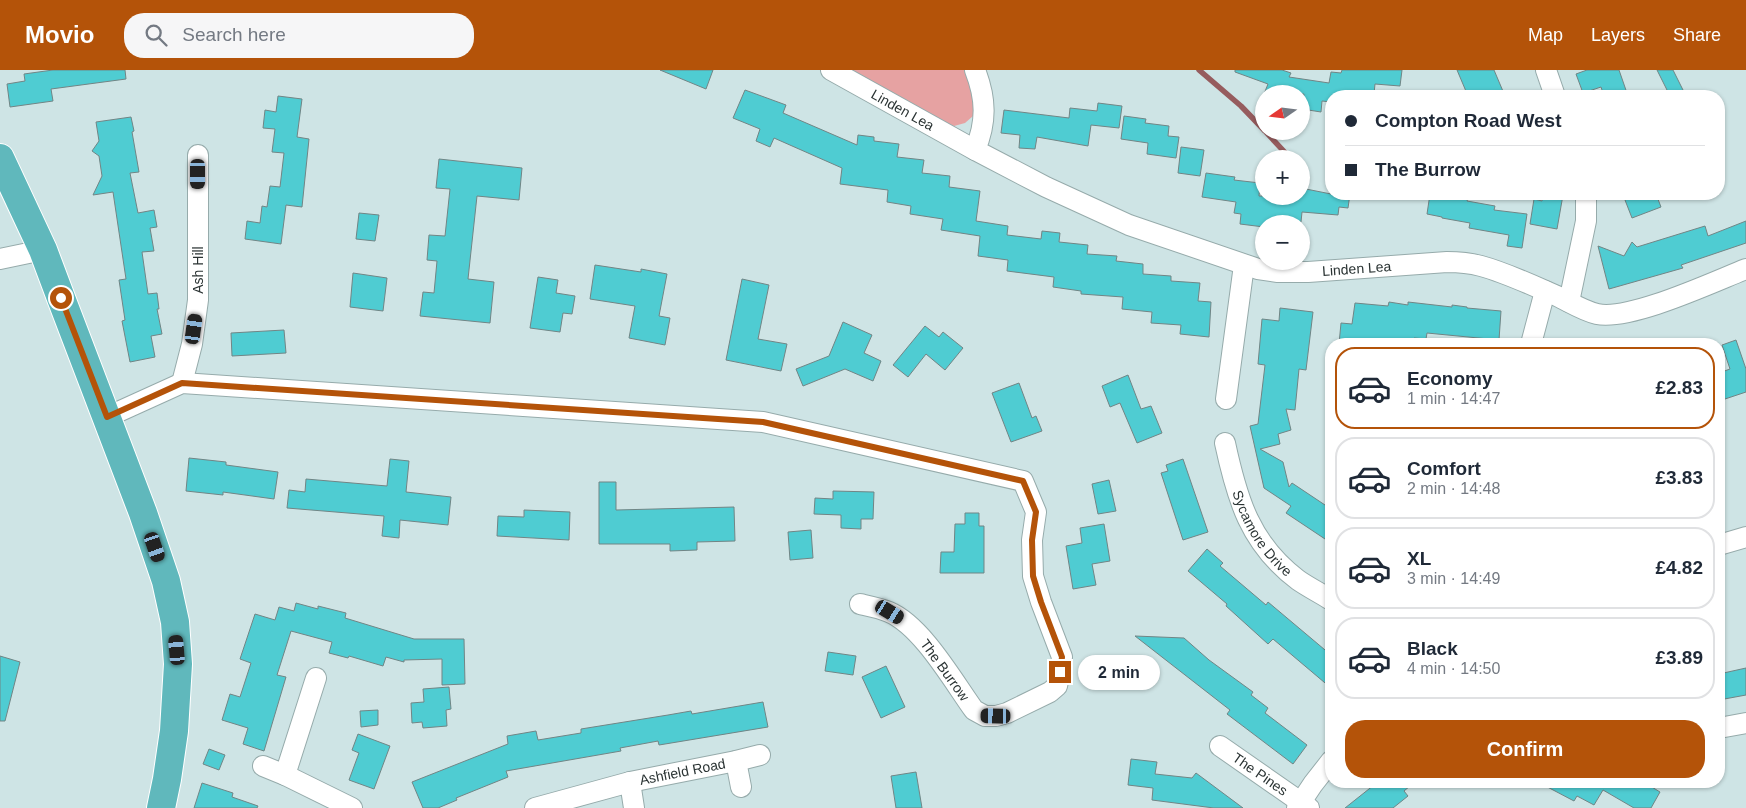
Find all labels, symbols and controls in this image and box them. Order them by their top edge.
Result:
search box [124,13,474,58]
text: Movio [25,21,94,48]
icon: search [142,21,170,49]
text: Search here [182,24,286,45]
text: Map [1528,25,1563,45]
text: Layers [1591,25,1645,45]
text: Share [1673,25,1721,45]
north arrow [1255,85,1310,140]
map controls [1255,85,1310,270]
street label: Linden Lea [868,86,937,134]
text: Compton Road West [1375,110,1561,131]
button: + [1255,150,1310,205]
car [190,159,205,189]
text: The Burrow [1375,159,1481,180]
button: − [1255,215,1310,270]
street label: Ash Hill [190,246,206,294]
street label: Linden Lea [1321,258,1392,279]
route start [50,287,72,309]
car [184,313,203,345]
icon: car [1347,366,1392,411]
text: Economy [1407,368,1493,389]
text: £2.83 [1655,377,1703,398]
text: 1 min · 14:47 [1407,390,1500,407]
icon: car [1347,456,1392,501]
text: Comfort [1407,458,1481,479]
text: £3.83 [1655,467,1703,488]
text: 2 min · 14:48 [1407,480,1500,497]
street label: Sycamore Drive [1229,488,1295,580]
car [143,530,166,564]
icon: car [1347,546,1392,591]
text: XL [1407,548,1431,569]
text: £4.82 [1655,557,1703,578]
text: 3 min · 14:49 [1407,570,1500,587]
car [873,598,906,626]
car [168,634,185,666]
street label: The Burrow [917,636,973,705]
icon: car [1347,636,1392,681]
text: Black [1407,638,1458,659]
text: £3.89 [1655,647,1703,668]
callout: 2 min [1078,654,1160,690]
text: 4 min · 14:50 [1407,660,1500,677]
route end [1049,661,1071,683]
text: 2 min [1098,664,1140,681]
car [980,708,1011,724]
button: Confirm [1345,720,1705,778]
street label: The Pines [1230,749,1291,799]
street label: Ashfield Road [638,755,727,788]

